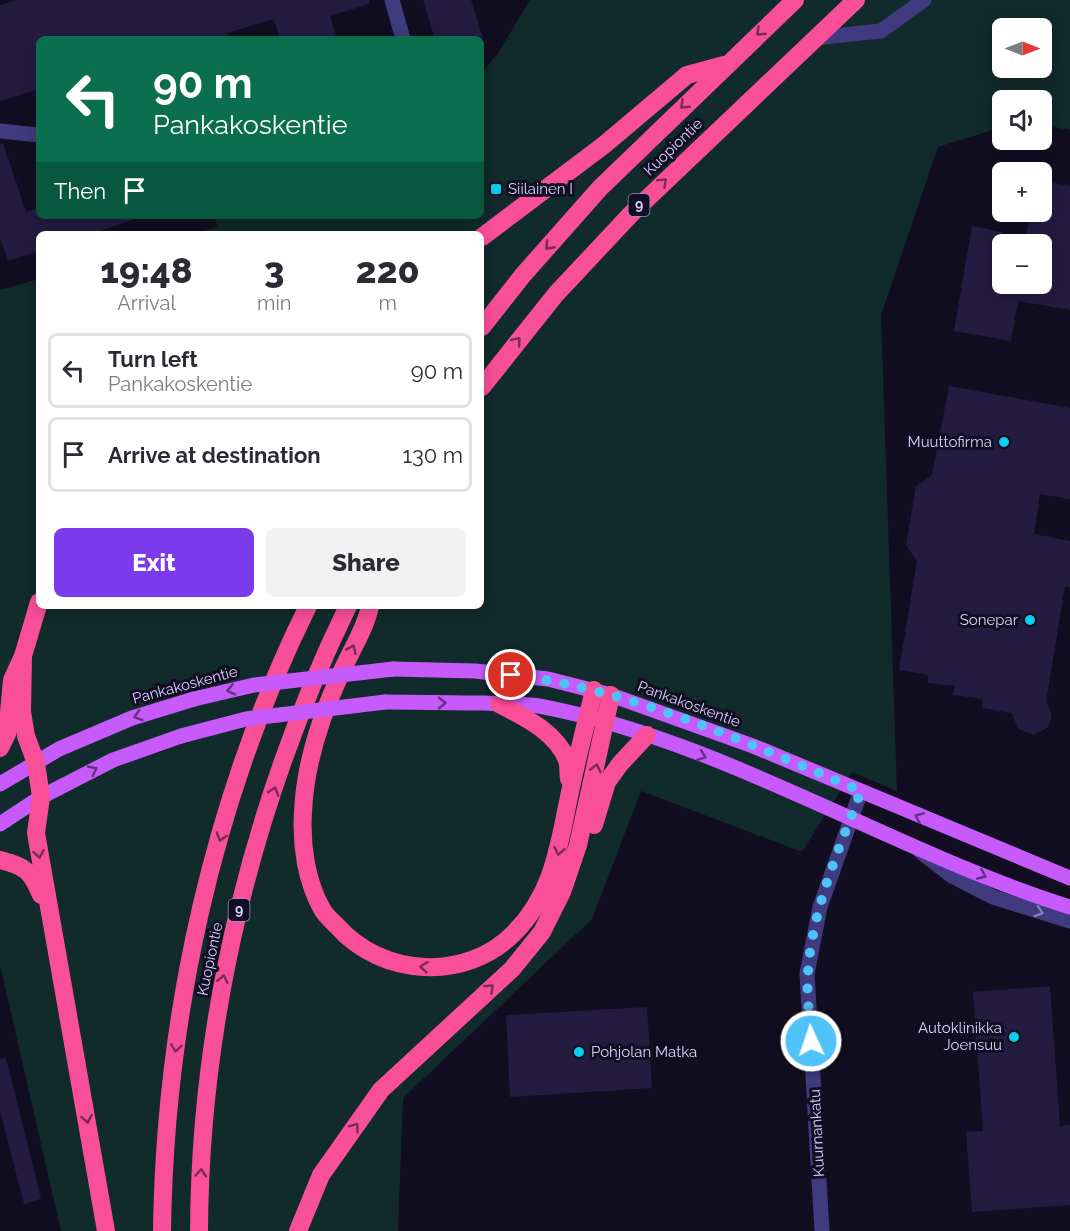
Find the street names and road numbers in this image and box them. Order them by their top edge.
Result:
street label: Kuopiontie [640,115,706,179]
road number: 9 [628,194,650,216]
street label: Pankakoskentie [130,662,240,708]
street label: Pankakoskentie [635,677,743,731]
road number: 9 [228,899,250,921]
street label: Kuopiontie [193,921,227,997]
street label: Kuurnankatu [806,1088,828,1177]

